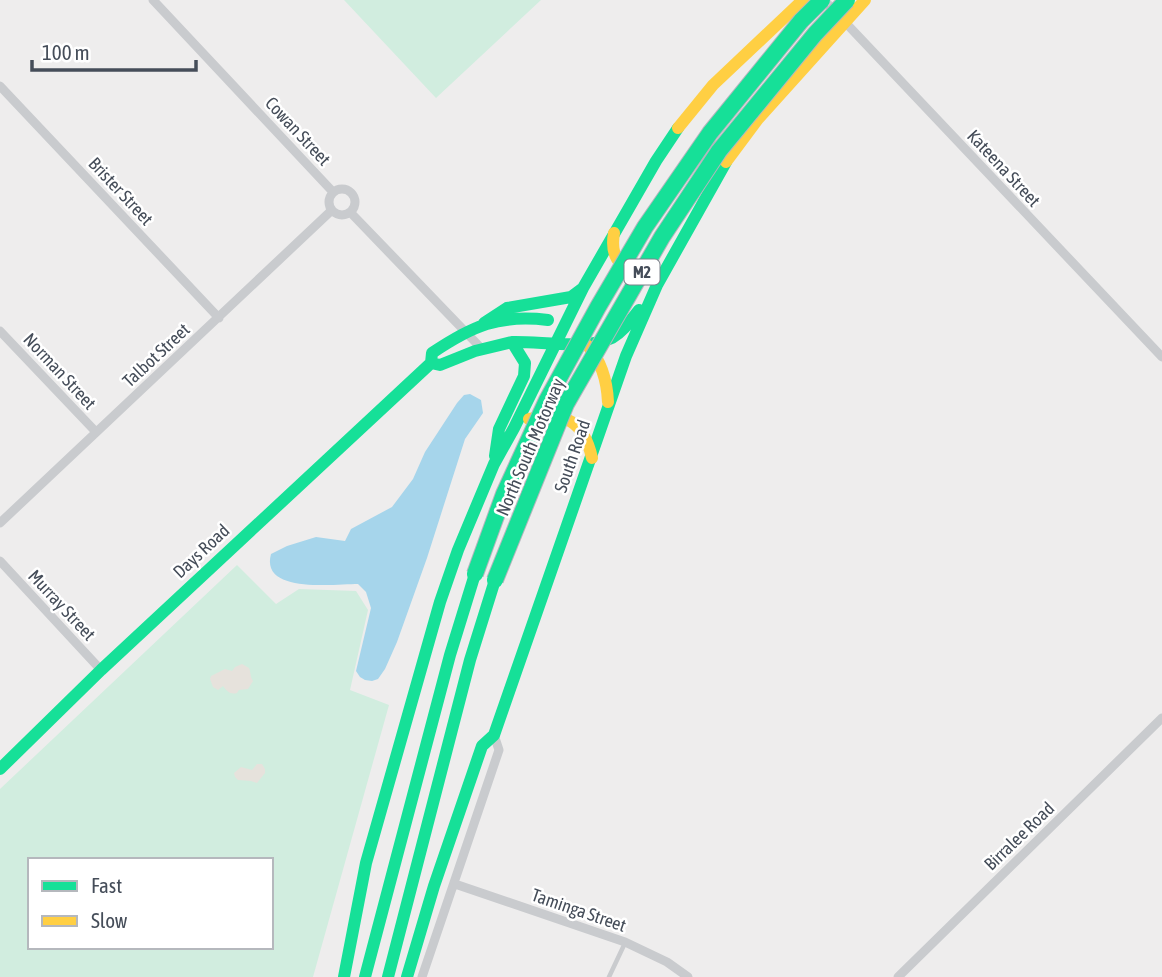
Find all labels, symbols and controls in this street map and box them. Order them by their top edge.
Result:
scale bar [32,28,196,72]
text: 100 m [42,40,90,64]
street label: Cowan Street [261,92,335,170]
street label: Kateena Street [963,125,1045,211]
street label: Brister Street [84,153,158,229]
road number: M2 [624,260,660,284]
street label: Talbot Street [118,319,194,391]
street label: Norman Street [19,329,101,413]
street label: North South Motorway [492,375,568,519]
street label: South Road [550,417,594,495]
street label: Days Road [169,520,233,582]
street label: Murray Street [24,565,100,645]
street label: Birralee Road [980,798,1058,874]
legend [28,858,273,949]
text: Fast [91,873,122,897]
street label: Taminga Street [529,884,629,936]
text: Slow [91,908,128,932]

